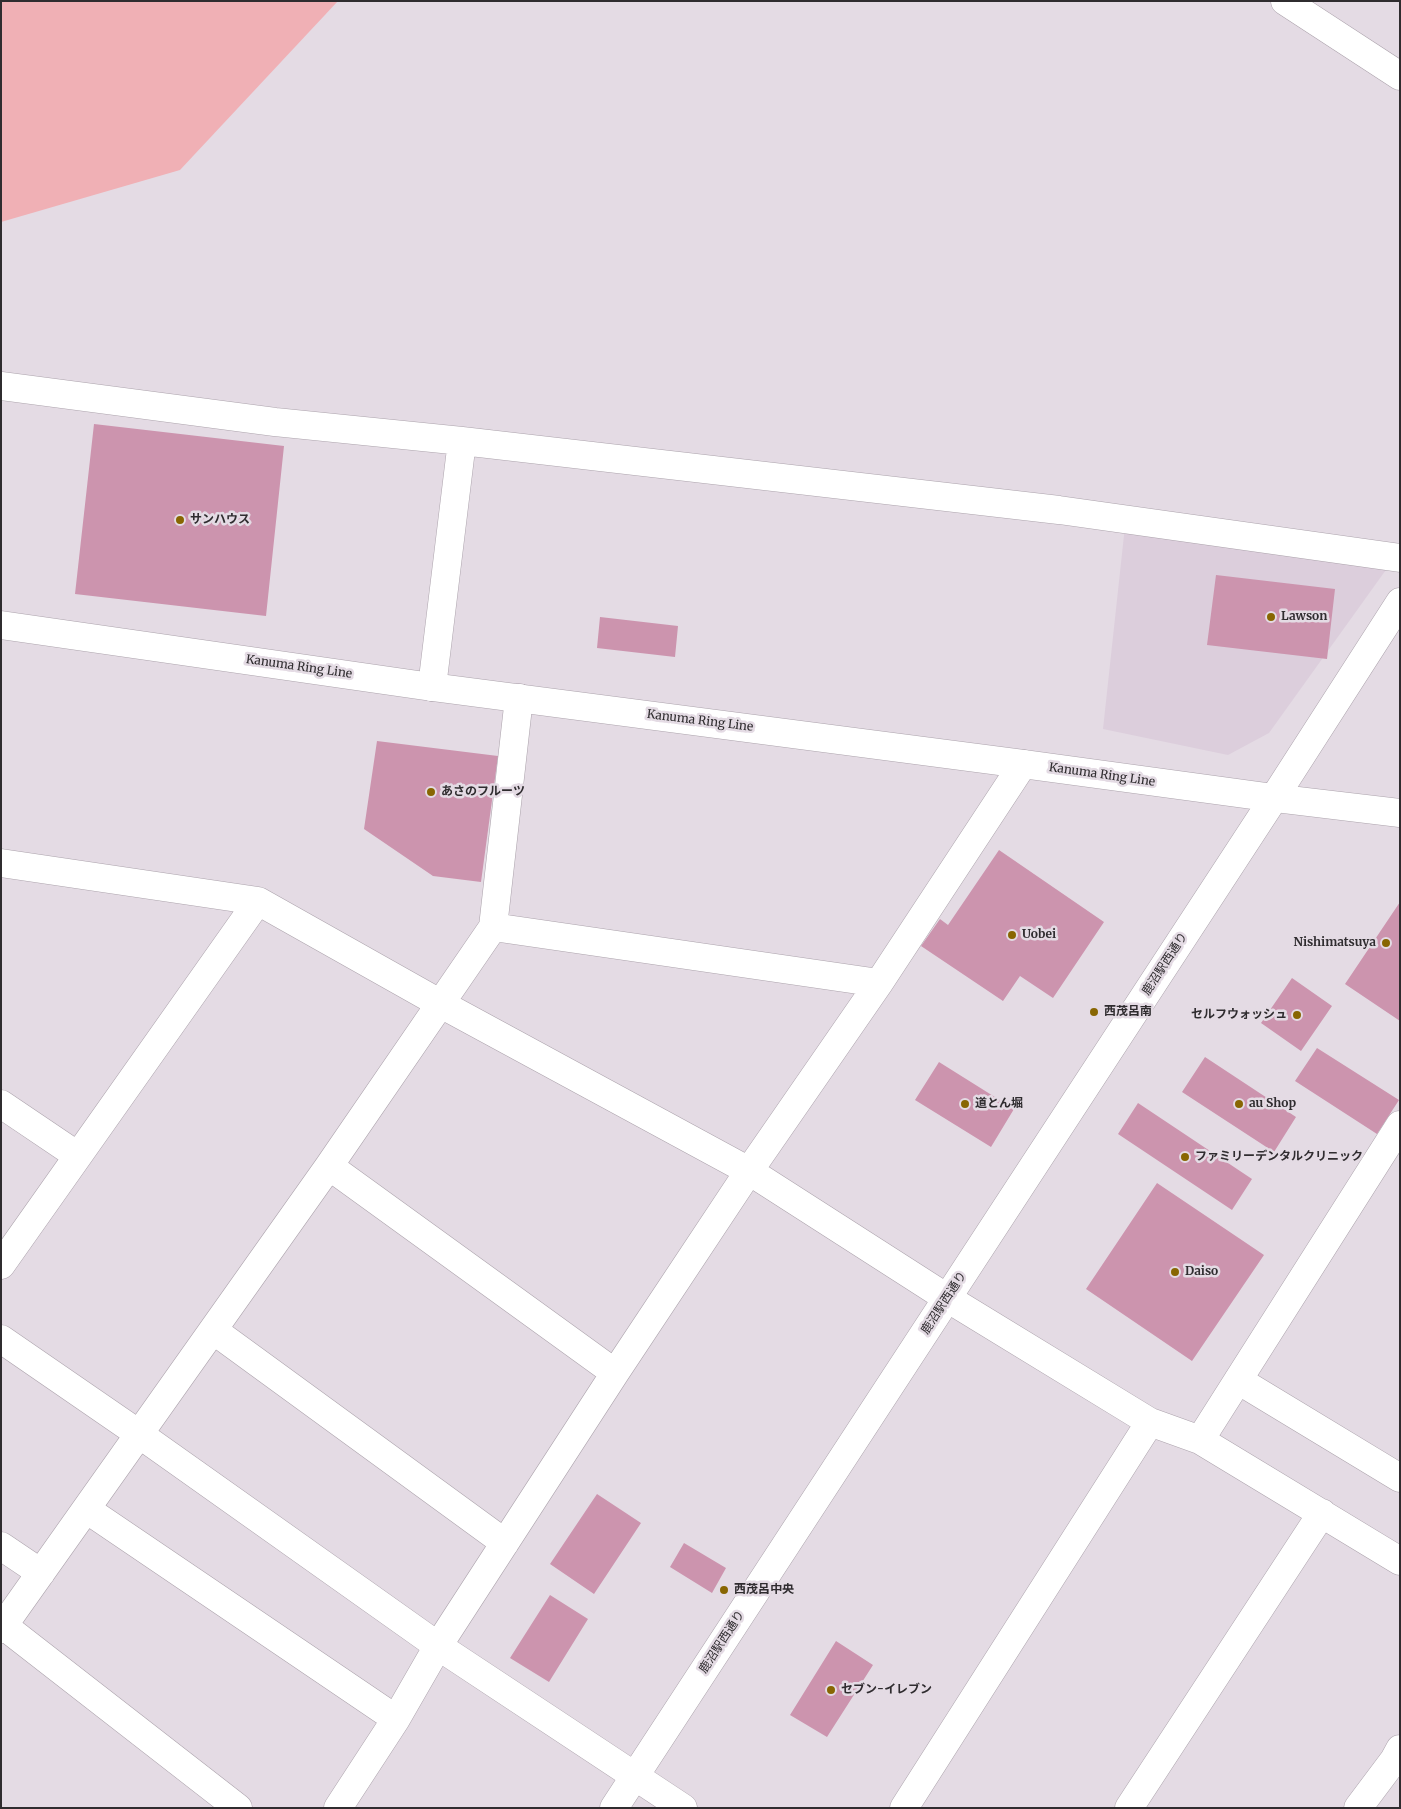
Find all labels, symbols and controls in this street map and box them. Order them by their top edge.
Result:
place label: サンハウス [190,513,250,527]
marker: サンハウス [174,514,186,526]
place label: Lawson [1281,610,1327,624]
marker: Lawson [1265,611,1277,623]
street label: Kanuma Ring Line [245,652,353,682]
street label: Kanuma Ring Line [646,707,754,735]
street label: Kanuma Ring Line [1048,760,1156,790]
place label: あさのフルーツ [441,785,525,799]
marker: あさのフルーツ [425,786,437,798]
place label: Uobei [1022,928,1056,942]
marker: Uobei [1006,929,1018,941]
street label: 鹿沼駅西通り [1139,930,1191,998]
place label: Nishimatsuya [1294,936,1376,950]
marker: Nishimatsuya [1380,937,1392,949]
place label: 西茂呂南 [1104,1005,1152,1019]
marker: 西茂呂南 [1088,1006,1100,1018]
place label: セルフウォッシュ [1191,1008,1287,1022]
marker: セルフウォッシュ [1291,1009,1303,1021]
place label: 道とん堀 [975,1097,1023,1111]
place label: au Shop [1249,1097,1296,1111]
marker: 道とん堀 [959,1098,971,1110]
marker: au Shop [1233,1098,1245,1110]
place label: ファミリーデンタルクリニック [1195,1150,1363,1164]
marker: ファミリーデンタルクリニック [1179,1151,1191,1163]
place label: Daiso [1185,1265,1218,1279]
marker: Daiso [1169,1266,1181,1278]
street label: 鹿沼駅西通り [918,1269,970,1337]
place label: 西茂呂中央 [734,1583,794,1597]
marker: 西茂呂中央 [718,1584,730,1596]
street label: 鹿沼駅西通り [696,1608,748,1676]
place label: セブン-イレブン [841,1683,932,1697]
marker: セブン-イレブン [825,1684,837,1696]

